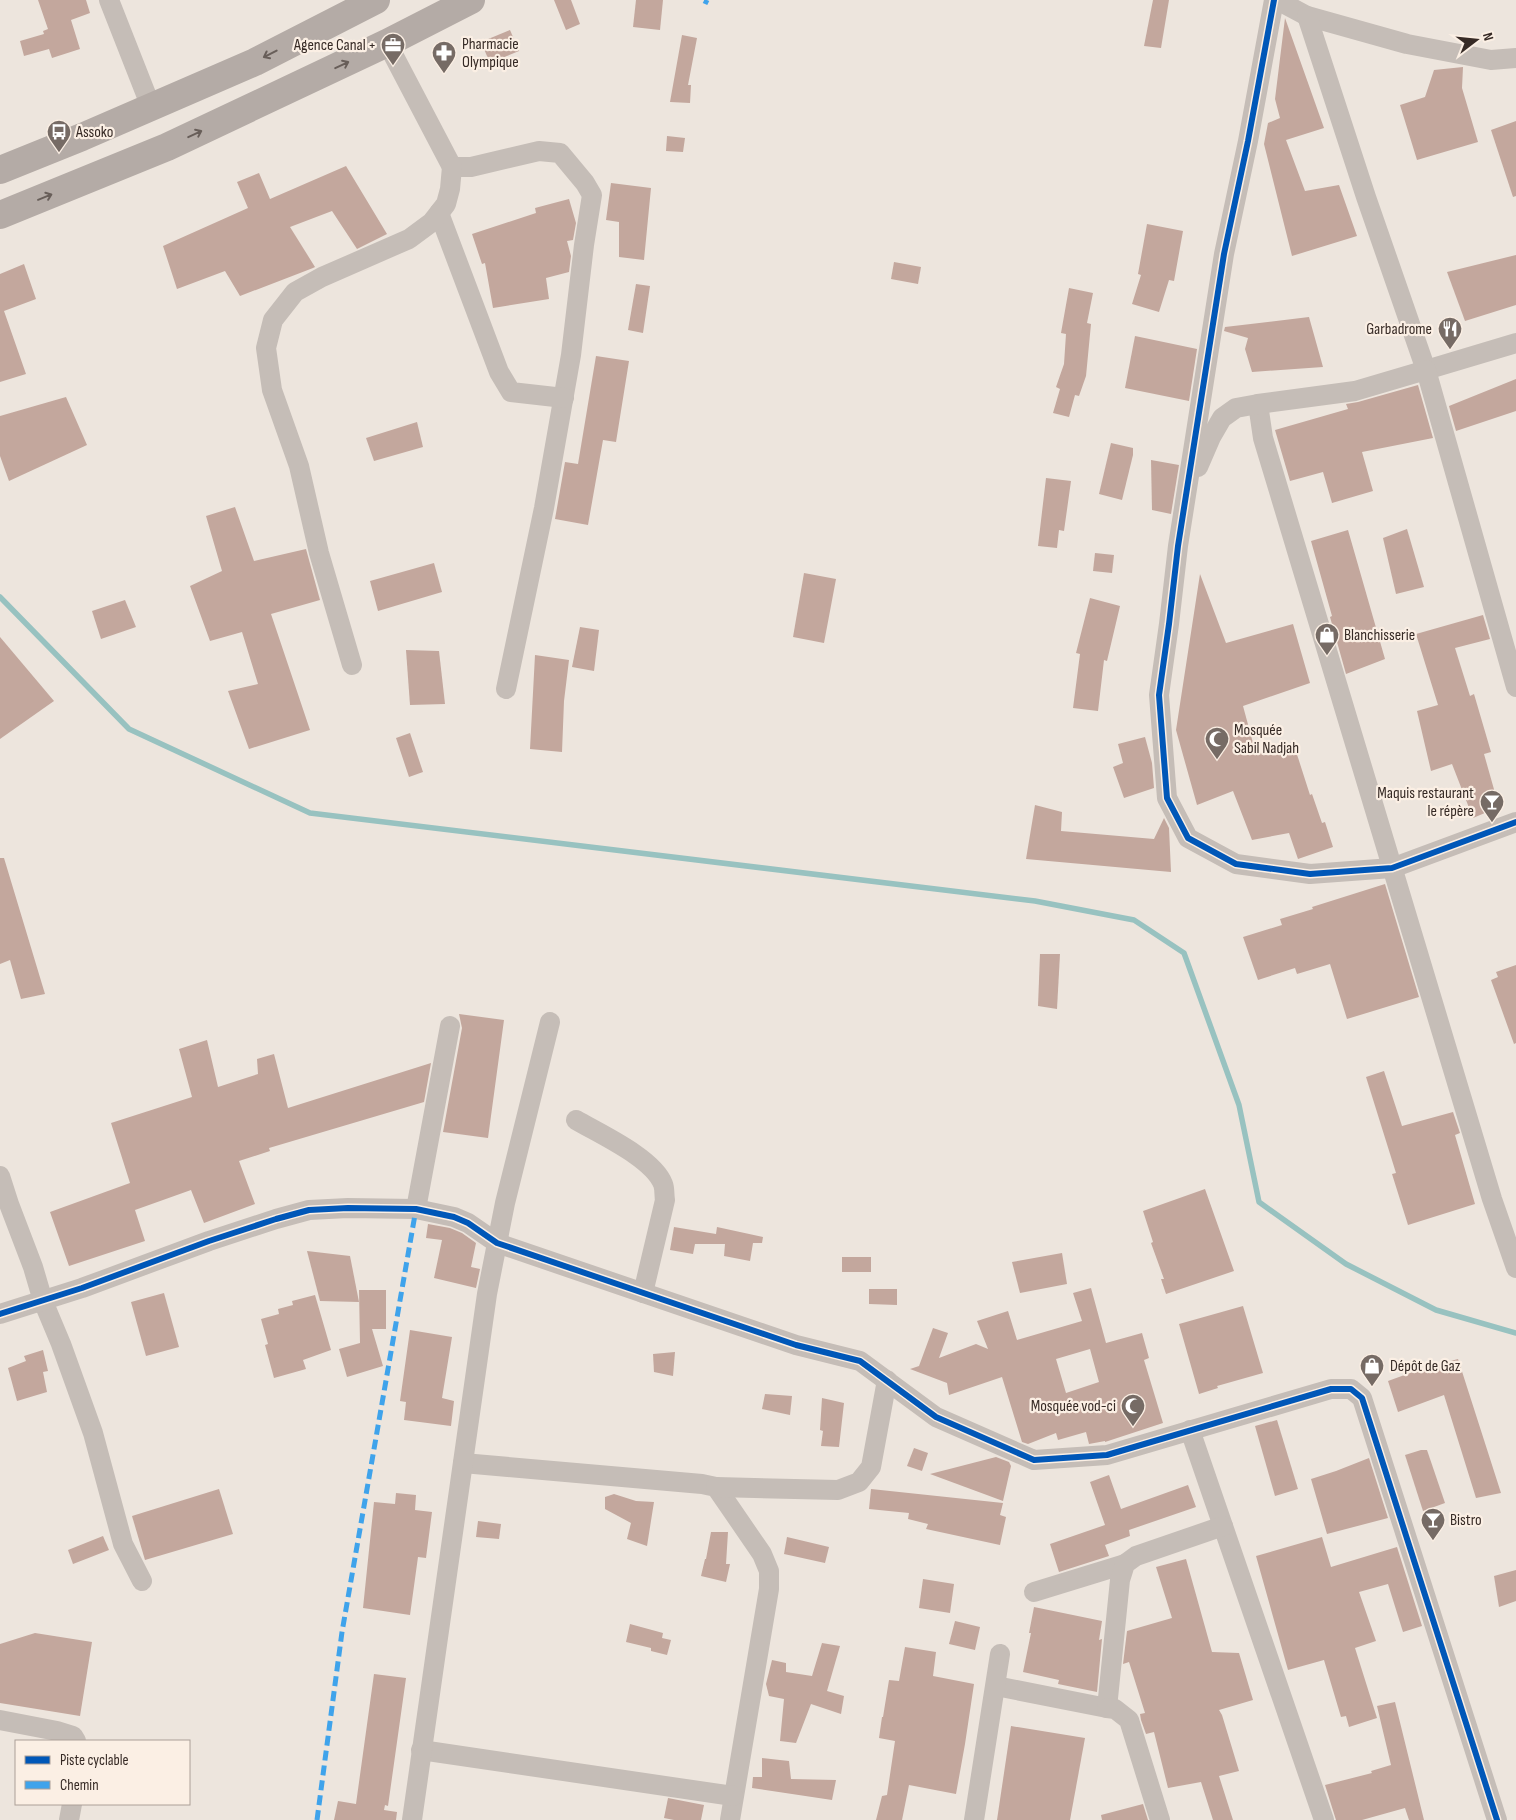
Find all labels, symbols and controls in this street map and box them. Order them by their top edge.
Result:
north arrow [1451,15,1501,65]
text: N [1479,31,1497,42]
office icon: Agence Canal + [380,32,406,66]
place label: Pharmacie Olympique [462,35,519,72]
place label: Agence Canal + [293,36,376,55]
pharmacy icon: Pharmacie Olympique [431,40,457,74]
one-way arrow [263,50,278,59]
one-way arrow [334,59,349,69]
bus stop icon: Assoko [46,119,72,153]
place label: Assoko [75,123,113,142]
one-way arrow [187,128,202,138]
one-way arrow [37,192,52,201]
restaurant icon: Garbadrome [1437,316,1463,350]
place label: Garbadrome [1366,320,1432,339]
shop icon: Blanchisserie [1314,622,1340,656]
place label: Blanchisserie [1344,626,1415,645]
place label: Mosquée Sabil Nadjah [1234,721,1299,758]
mosque icon: Mosquée Sabil Nadjah [1204,726,1230,760]
place label: Maquis restaurant le répère [1377,784,1474,821]
bar icon: Maquis restaurant le répère [1479,789,1505,823]
shop icon: Dépôt de Gaz [1359,1353,1385,1387]
place label: Dépôt de Gaz [1390,1357,1461,1376]
mosque icon: Mosquée vod-ci [1120,1393,1146,1427]
place label: Mosquée vod-ci [1031,1397,1116,1416]
bar icon: Bistro [1420,1507,1446,1541]
place label: Bistro [1450,1511,1482,1530]
legend [15,1740,190,1805]
text: Piste cyclable [60,1751,129,1770]
text: Chemin [60,1776,99,1795]

